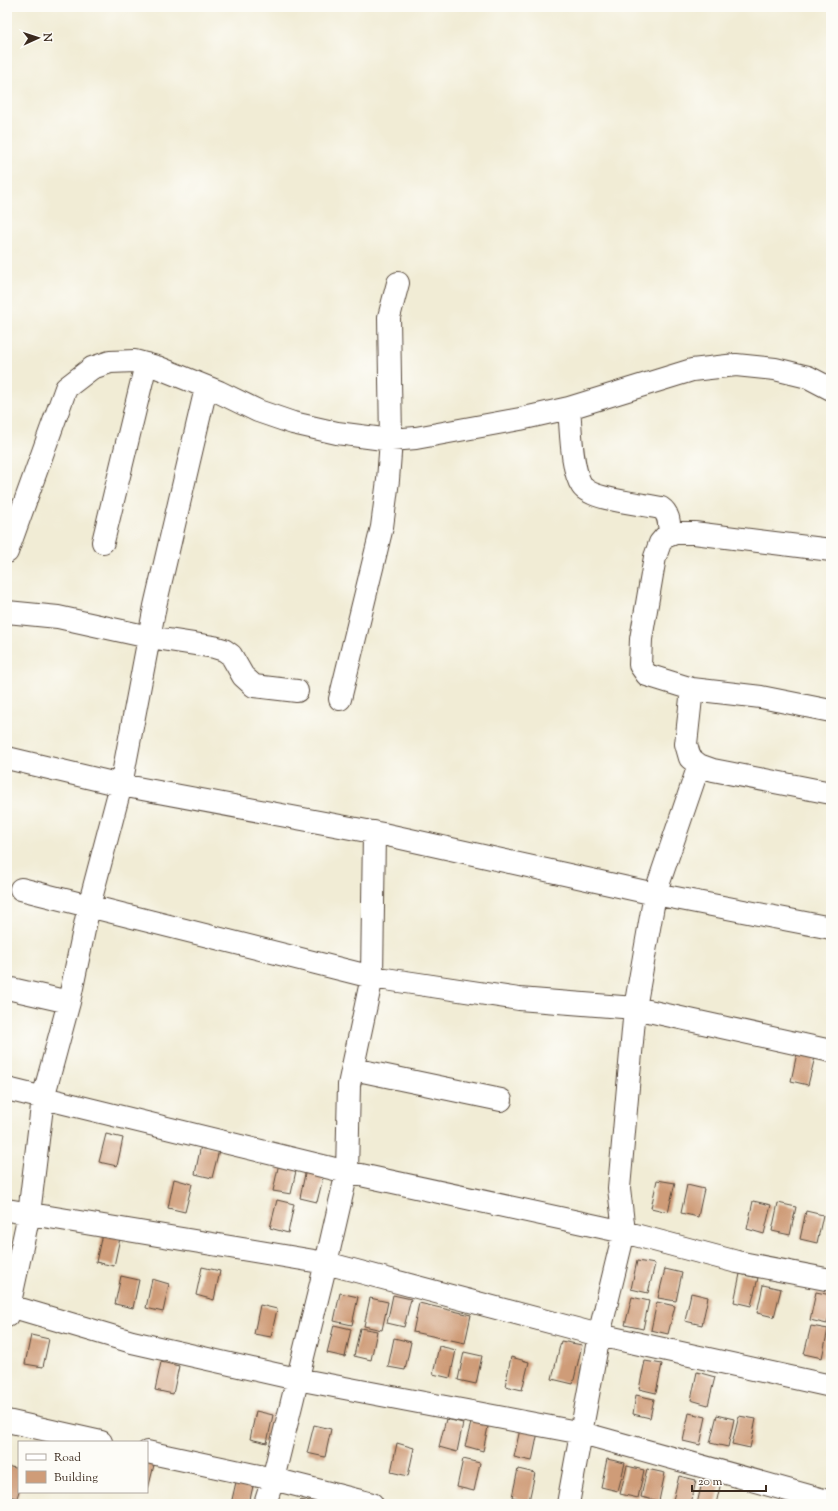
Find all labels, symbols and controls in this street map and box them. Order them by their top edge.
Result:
north arrow [18,18,58,58]
text: N [39,32,55,43]
legend [18,1441,148,1493]
text: Road [54,1449,81,1467]
scale bar [692,1467,766,1493]
text: Building [54,1469,98,1487]
text: 20 m [698,1473,723,1491]

